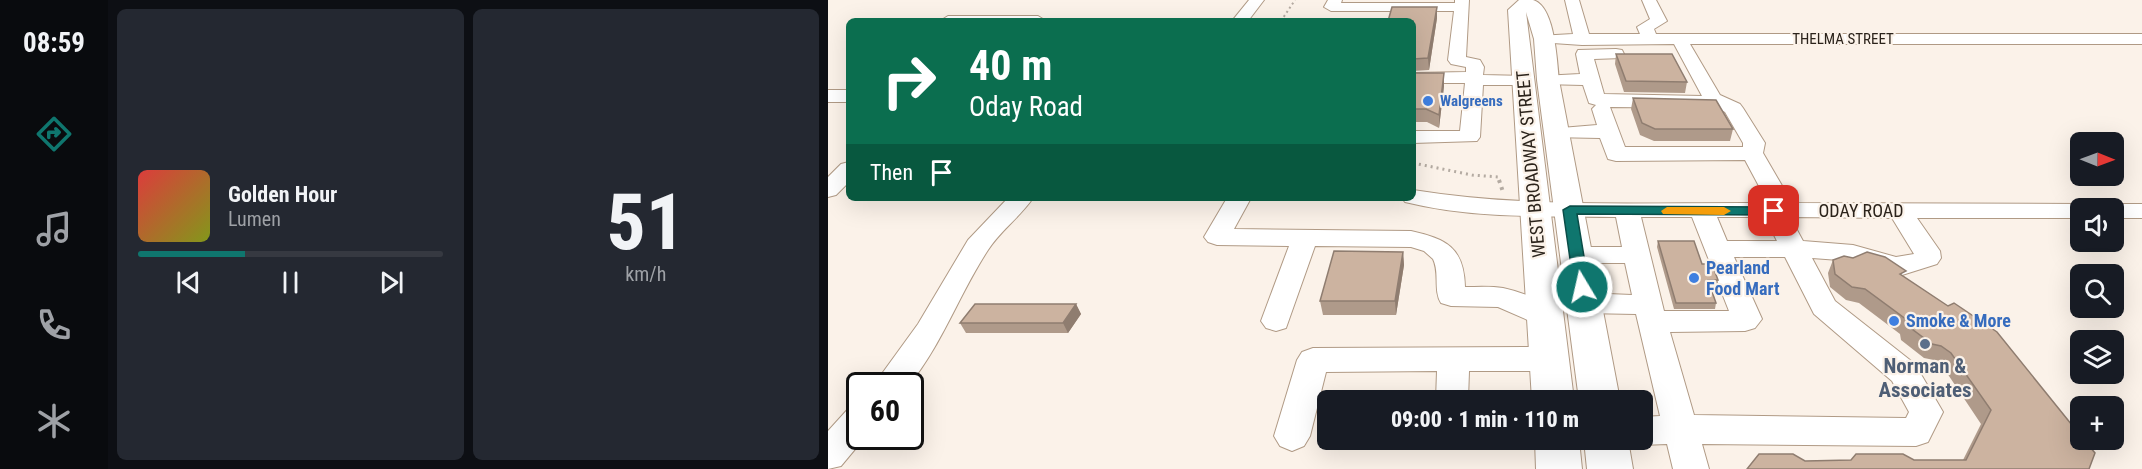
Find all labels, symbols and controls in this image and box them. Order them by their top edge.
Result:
text: 08:59 [23,27,85,59]
street label: THELMA STREET [1792,30,1894,48]
text: 40 m [969,41,1052,90]
icon: right [870,42,948,120]
street label: WEST BROADWAY STREET [1512,69,1549,259]
text: Oday Road [969,91,1083,123]
place label: Walgreens [1440,92,1503,110]
marker: Walgreens [1421,94,1435,108]
icon: directions [33,113,75,155]
north arrow [2070,132,2124,186]
map controls [2070,132,2124,450]
icon: arrive [925,156,958,189]
text: Then [870,160,913,185]
text: 51 [606,177,685,268]
text: Golden Hour [228,182,337,207]
pin [1748,185,1799,236]
icon: arrive [1757,194,1790,227]
button: sound [2070,198,2124,252]
street label: ODAY ROAD [1819,200,1903,221]
text: Lumen [228,207,281,231]
icon: music [33,208,75,250]
position arrow [1550,255,1614,319]
place label: Pearland Food Mart [1706,257,1780,299]
text: km/h [625,262,666,286]
button: search [2070,264,2124,318]
icon: previous [172,266,205,299]
icon: pause [274,266,307,299]
icon: next [375,266,408,299]
marker: Pearland Food Mart [1687,271,1701,285]
icon: phone [33,304,75,346]
place label: Smoke & More [1906,310,2011,331]
marker: Smoke & More [1887,314,1901,328]
button: layers [2070,330,2124,384]
marker: Norman & Associates [1918,337,1932,351]
place label: Norman & Associates [1879,354,1971,402]
speed limit sign: 60 [846,372,924,450]
button: + [2070,396,2124,450]
icon: climate [33,400,75,442]
text: 09:00 · 1 min · 110 m [1391,407,1579,432]

